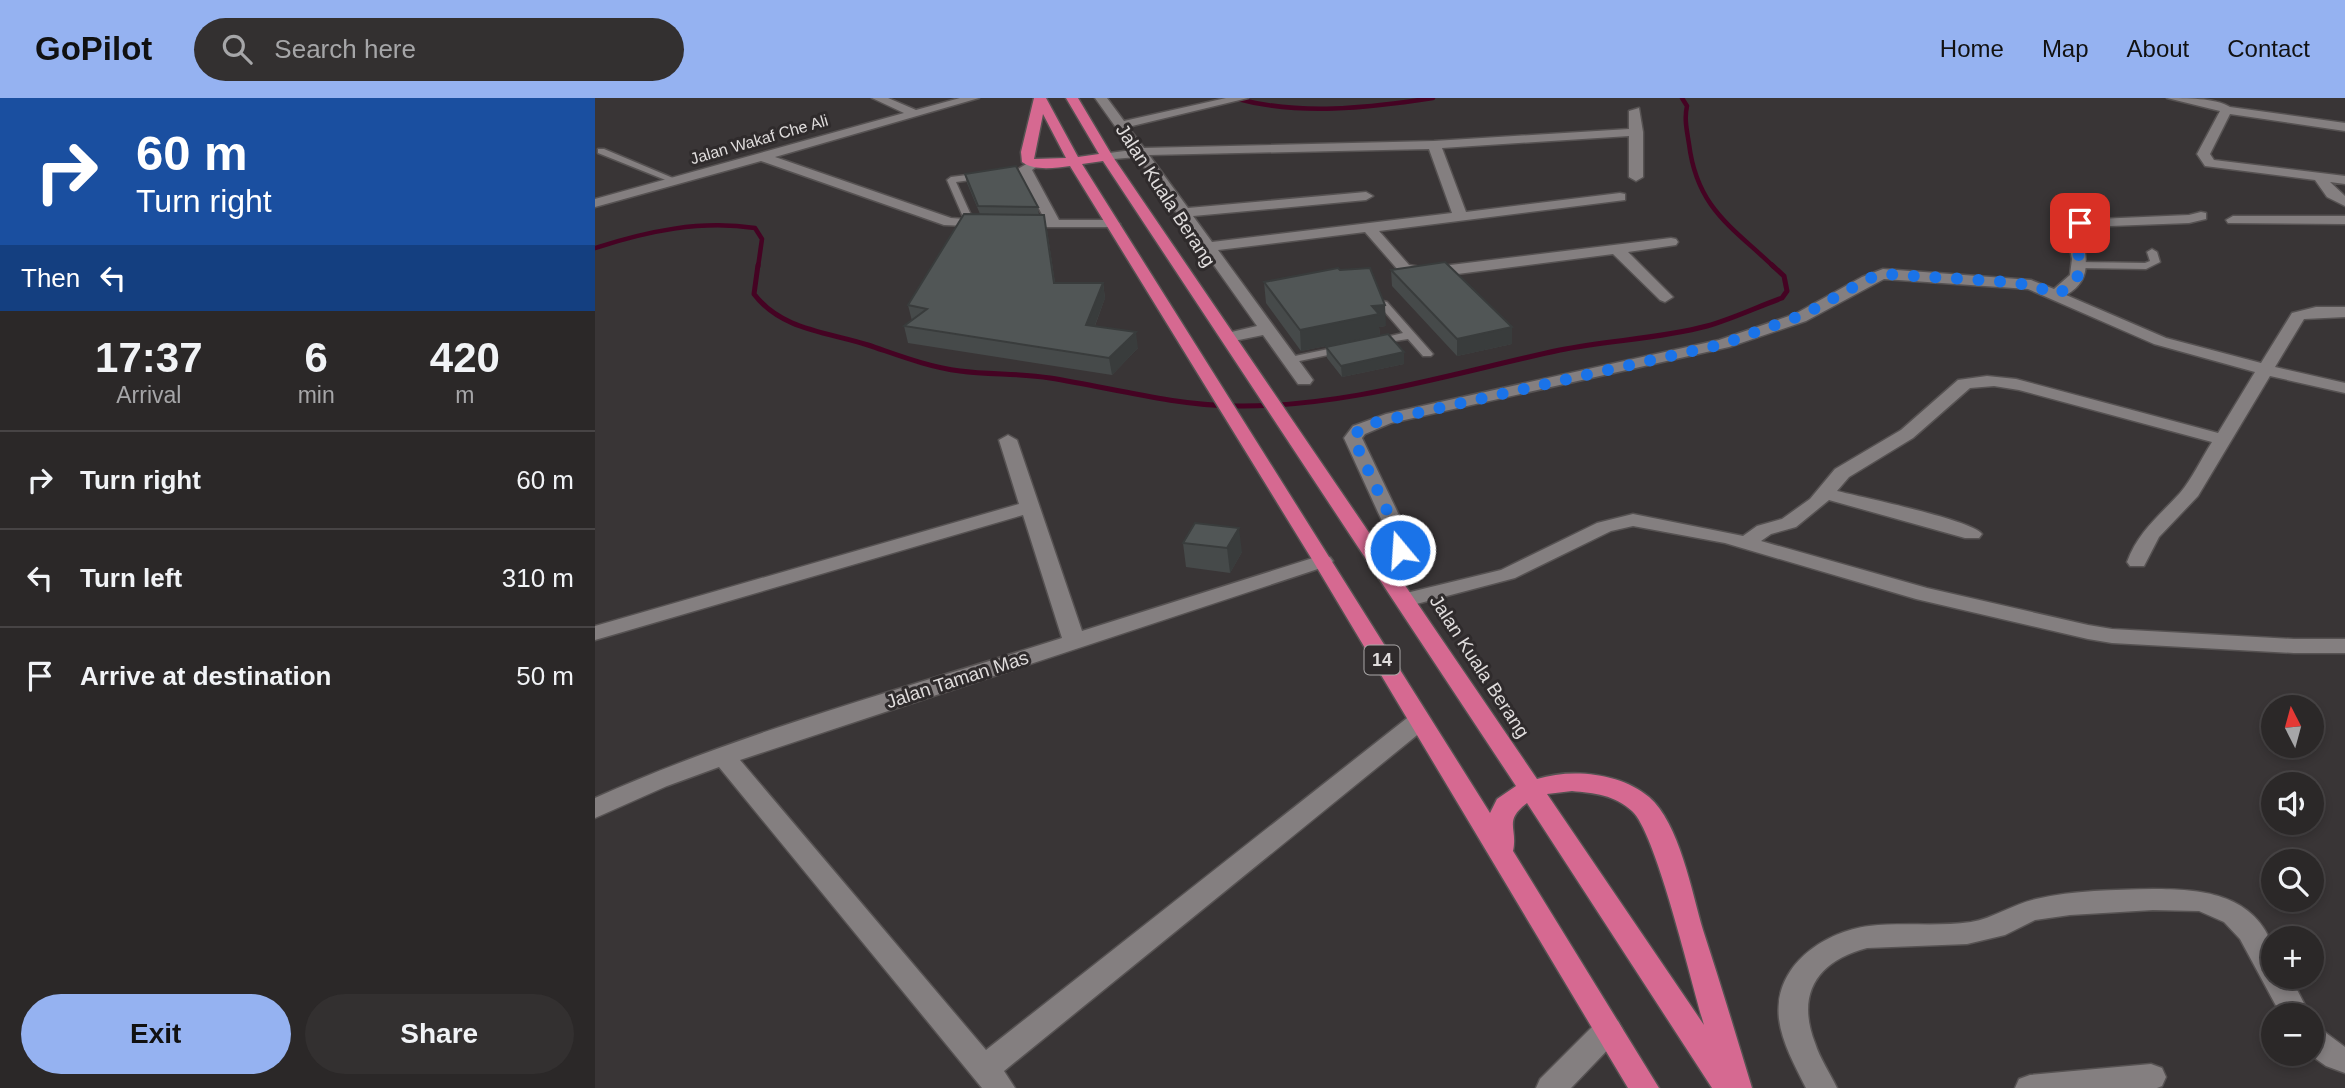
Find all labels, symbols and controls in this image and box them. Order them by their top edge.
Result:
search box [194,18,684,81]
text: GoPilot [35,30,152,67]
icon: search [218,30,256,68]
text: Search here [274,34,416,64]
text: Home [1940,35,2004,62]
text: Map [2042,35,2089,62]
text: About [2127,35,2189,62]
text: Contact [2227,35,2310,62]
street label: Jalan Wakaf Che Ali [688,112,830,167]
street label: Jalan Kuala Berang [1112,120,1220,271]
icon: right [21,126,112,217]
text: 60 m [136,126,248,180]
text: Turn right [136,183,272,219]
pin [2050,193,2110,253]
icon: arrive [2061,204,2099,242]
icon: left [94,259,132,297]
text: Then [21,263,80,293]
text: 17:37 [95,334,203,381]
text: 6 [304,334,328,381]
text: 420 [430,334,500,381]
text: Arrival [116,382,181,408]
text: min [298,382,335,408]
text: m [455,382,474,408]
icon: right [21,461,59,499]
text: Turn right [80,465,201,495]
text: 60 m [516,465,574,495]
position arrow [1363,513,1437,587]
icon: left [21,559,59,597]
text: Turn left [80,563,182,593]
text: 310 m [502,563,574,593]
street label: Jalan Kuala Berang [1426,591,1534,742]
road number: 14 [1365,646,1399,674]
street label: Jalan Taman Mas [883,647,1031,712]
icon: arrive [21,657,59,695]
text: Arrive at destination [80,661,331,691]
text: 50 m [516,661,574,691]
north arrow [2261,695,2324,758]
map controls [2261,695,2324,1066]
button: sound [2261,772,2324,835]
button: search [2261,849,2324,912]
button: + [2261,926,2324,989]
button: Exit [21,994,291,1074]
button: Share [305,994,574,1074]
button: − [2261,1003,2324,1066]

